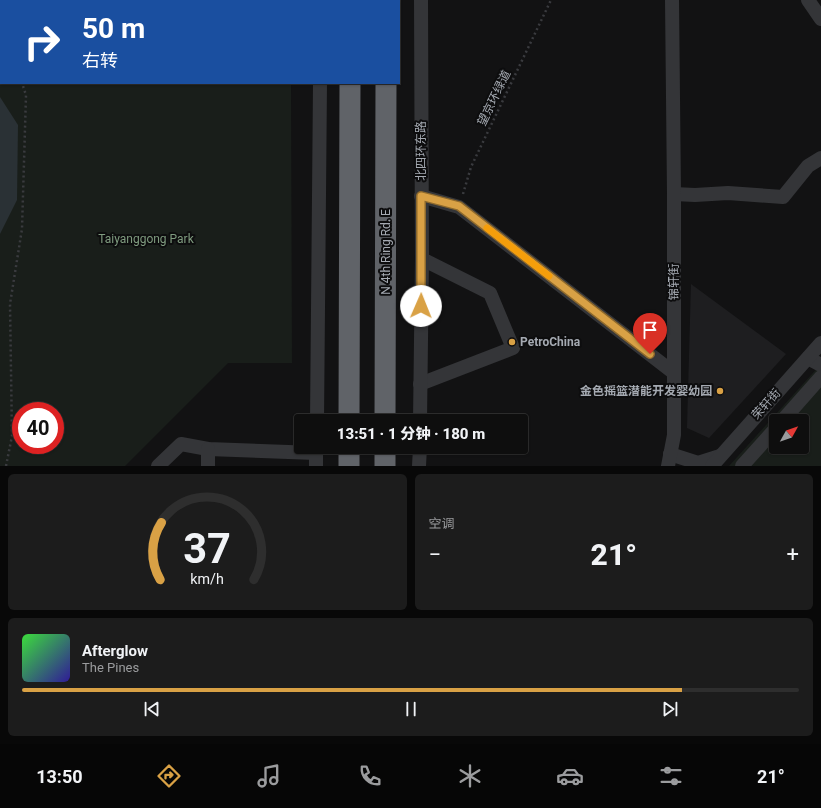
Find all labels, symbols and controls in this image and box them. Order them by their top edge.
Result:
text: 50 m [82,12,145,45]
icon: right [16,16,68,68]
text: 右转 [82,50,118,71]
street label: 望京环绿道 [475,68,513,128]
street label: 北四环东路 [414,121,428,181]
street label: N 4th Ring Rd. E [379,209,393,295]
park label: Taiyanggong Park [98,232,195,246]
street label: 锦轩街 [667,264,681,300]
position arrow [400,285,442,327]
pin [633,313,667,354]
icon: arrive [639,319,661,341]
place label: PetroChina [520,335,581,349]
marker: PetroChina [507,337,517,347]
place label: 金色摇篮潜能开发婴幼园 [580,384,712,398]
marker: 金色摇篮潜能开发婴幼园 [715,386,725,396]
street label: 荣轩街 [749,386,783,422]
speed limit sign: 40 [12,402,64,454]
north arrow [769,414,809,454]
map controls [769,414,809,454]
text: 13:51 · 1 分钟 · 180 m [337,425,485,443]
text: 空调 [429,516,455,531]
text: 37 [183,524,231,573]
text: 21° [591,537,637,572]
text: − [429,542,441,567]
text: + [787,542,799,567]
text: km/h [190,571,224,587]
text: Afterglow [82,642,148,660]
text: The Pines [82,660,139,675]
icon: previous [141,698,163,720]
icon: pause [400,698,422,720]
icon: next [659,698,681,720]
icon: directions [155,762,183,790]
icon: music [255,762,283,790]
icon: phone [356,762,384,790]
icon: climate [456,762,484,790]
icon: car [556,762,584,790]
icon: filters [657,762,685,790]
text: 13:50 [36,766,83,787]
text: 21° [757,766,785,787]

